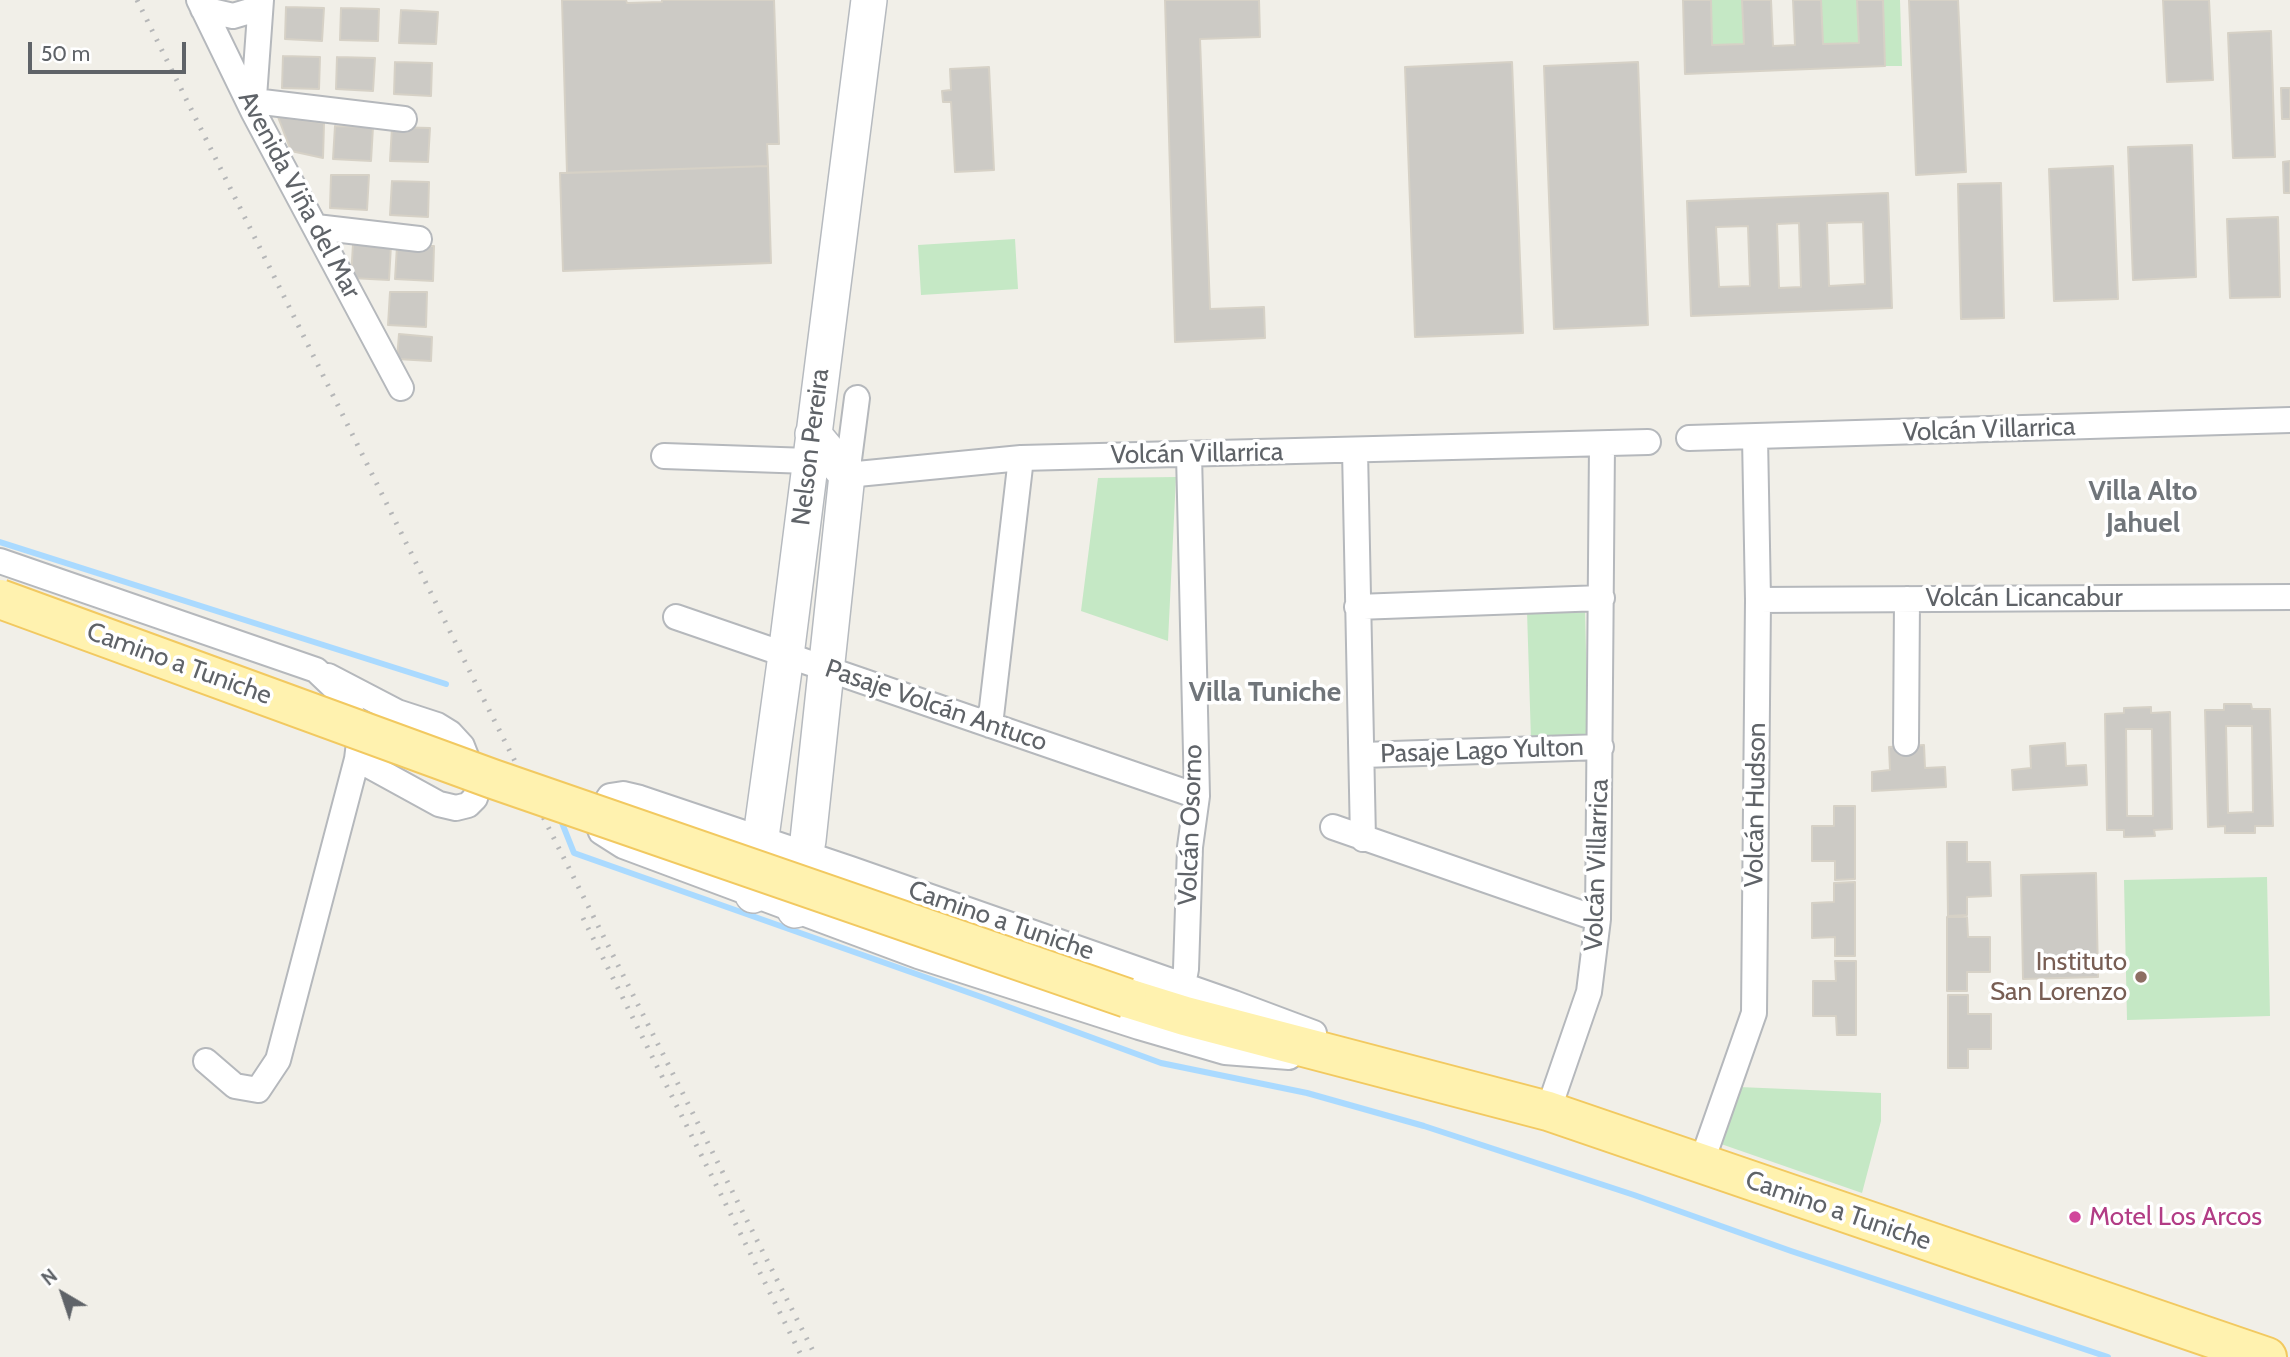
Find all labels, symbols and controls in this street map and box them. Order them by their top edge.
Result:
scale bar [32,28,189,72]
text: 50 m [41,41,90,66]
street label: Avenida Viña del Mar [231,86,367,304]
street label: Nelson Pereira [786,367,836,527]
street label: Volcán Villarrica [1902,411,2076,449]
street label: Volcán Villarrica [1110,437,1284,471]
district label: Villa Alto Jahuel [2089,475,2197,541]
street label: Volcán Licancabur [1925,582,2123,614]
street label: Camino a Tuniche [82,616,276,712]
street label: Pasaje Volcán Antuco [821,653,1051,759]
district label: Villa Tuniche [1189,676,1341,710]
street label: Volcán Hudson [1739,722,1773,888]
street label: Pasaje Lago Yulton [1380,732,1584,770]
street label: Volcán Osorno [1173,744,1209,906]
street label: Volcán Villarrica [1578,778,1616,952]
street label: Camino a Tuniche [904,875,1098,967]
place label: Instituto San Lorenzo [1990,946,2127,1007]
marker: Instituto San Lorenzo [2133,969,2149,985]
street label: Camino a Tuniche [1741,1165,1935,1257]
place label: Motel Los Arcos [2089,1201,2262,1233]
marker: Motel Los Arcos [2067,1209,2083,1225]
north arrow [28,1259,98,1329]
text: N [37,1264,62,1290]

